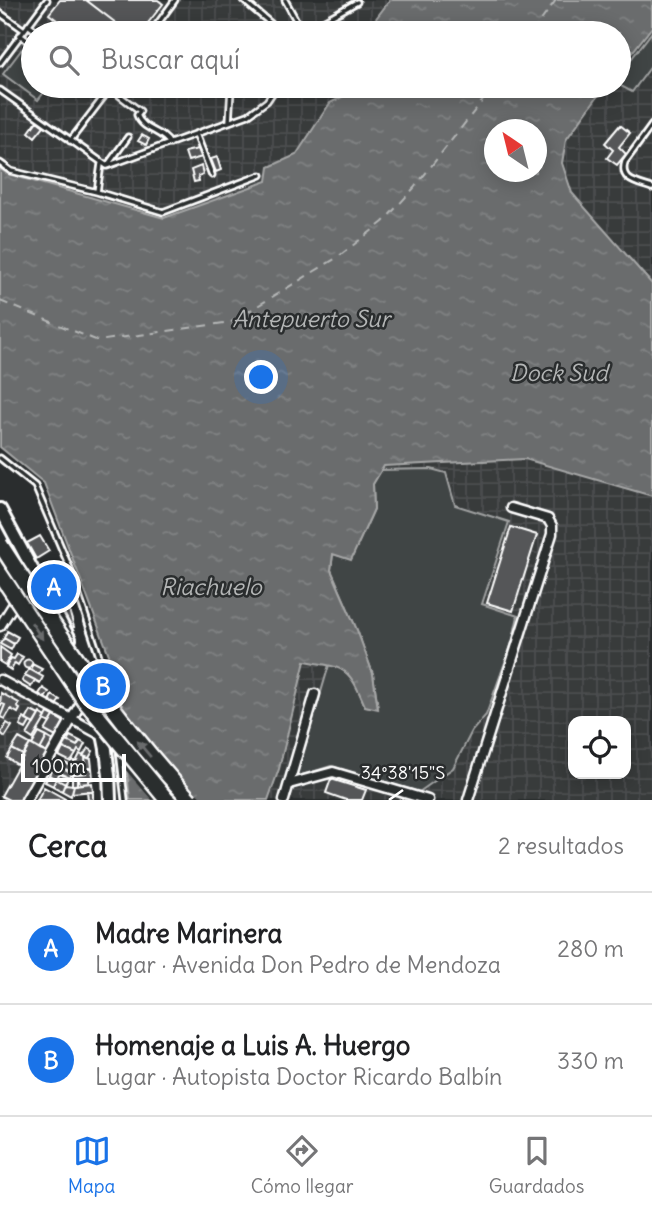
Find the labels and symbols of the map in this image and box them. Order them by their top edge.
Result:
north arrow [484,119,547,182]
water label: Antepuerto Sur [232,304,392,333]
water label: Dock Sud [510,358,611,387]
your location [244,360,278,394]
pin: A [31,561,77,613]
water label: Riachuelo [160,572,263,601]
one-way arrow [30,622,44,640]
pin: B [80,660,126,712]
one-way arrow [136,740,152,758]
scale bar [21,751,126,783]
text: 34°38'15"S [361,761,445,784]

